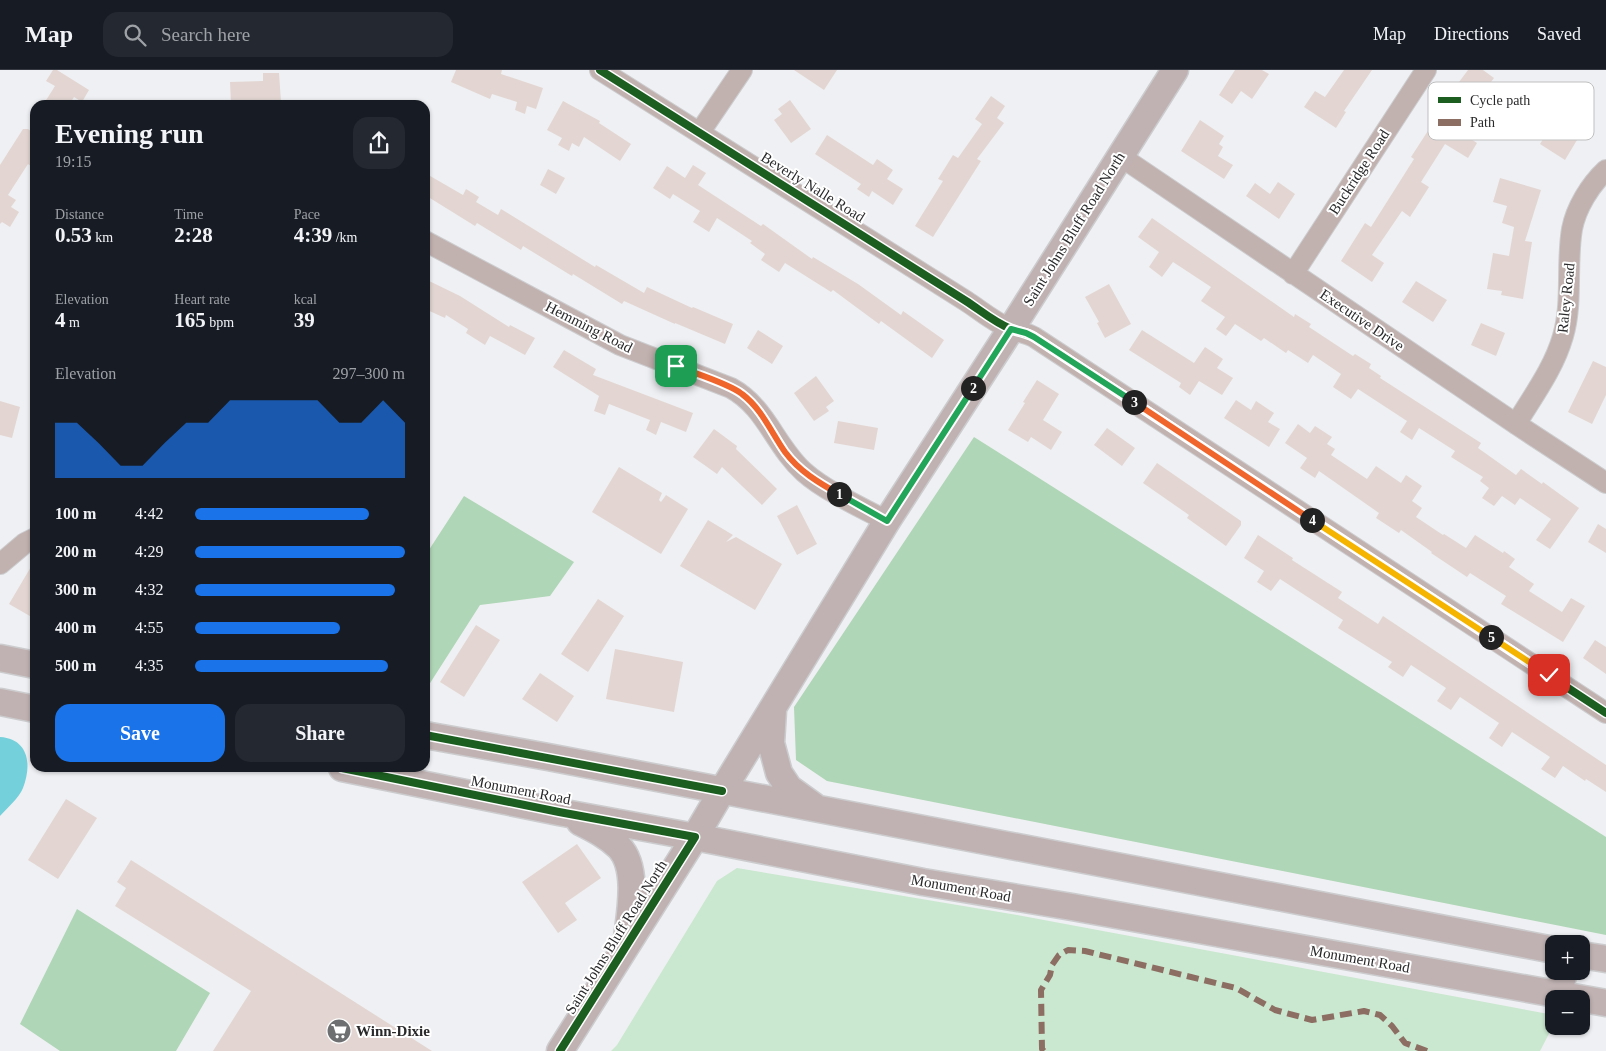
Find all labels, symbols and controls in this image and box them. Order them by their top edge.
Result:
search box [103,12,453,57]
text: Map [25,21,73,47]
icon: search [121,21,149,49]
text: Search here [161,24,250,45]
text: Map [1373,24,1406,44]
text: Directions [1434,24,1509,44]
text: Saved [1537,24,1581,44]
legend [1428,82,1594,140]
text: Cycle path [1470,93,1530,108]
text: Path [1470,115,1495,130]
button: share [353,117,405,169]
text: Evening run [55,118,204,149]
street label: Buckridge Road [1326,126,1393,217]
street label: Beverly Nalle Road [758,149,868,226]
street label: Saint Johns Bluff Road North [1020,149,1128,309]
text: 19:15 [55,153,91,170]
text: Distance [55,207,104,222]
text: Time [174,207,203,222]
text: Pace [294,207,320,222]
text: 0.53 [55,223,92,247]
text: 2:28 [174,223,213,247]
text: 4:39 [294,223,332,247]
text: km [92,230,113,245]
text: /km [332,230,357,245]
street label: Raley Road [1554,262,1578,334]
street label: Executive Drive [1317,286,1407,354]
text: Elevation [55,292,109,307]
text: Heart rate [174,292,230,307]
text: kcal [294,292,317,307]
street label: Hemming Road [543,298,636,356]
text: 4 [55,308,66,332]
text: 165 [174,308,206,332]
text: 39 [294,308,315,332]
text: m [66,315,80,330]
text: bpm [206,315,234,330]
pin [655,345,697,387]
icon: arrive [662,352,690,380]
text: Elevation [55,365,116,382]
text: 297–300 m [333,365,405,382]
pin: 2 [960,376,986,400]
text: 2 [970,381,977,396]
pin: 3 [1122,390,1146,414]
text: 3 [1131,395,1138,410]
pin: 1 [826,482,852,506]
text: 1 [836,487,843,502]
text: 100 m [55,505,96,522]
text: 4:42 [135,505,163,522]
pin: 4 [1300,508,1324,532]
text: 4 [1309,513,1316,528]
text: 200 m [55,543,96,560]
text: 4:29 [135,543,163,560]
text: 300 m [55,581,96,598]
text: 4:32 [135,581,163,598]
text: 400 m [55,619,96,636]
text: 4:55 [135,619,163,636]
pin: 5 [1478,624,1504,650]
text: 5 [1488,630,1495,645]
pin [1528,654,1570,696]
text: 500 m [55,657,96,674]
text: 4:35 [135,657,163,674]
icon: check [1535,661,1563,689]
button: Save [55,704,225,762]
button: Share [235,704,405,762]
street label: Monument Road [470,772,573,808]
street label: Saint Johns Bluff Road North [562,857,670,1017]
street label: Monument Road [910,871,1013,905]
map controls [1545,935,1590,1035]
button: + [1545,935,1590,980]
street label: Monument Road [1309,942,1412,976]
button: − [1545,990,1590,1035]
supermarket icon: Winn-Dixie [326,1018,352,1044]
place label: Winn-Dixie [356,1023,430,1039]

